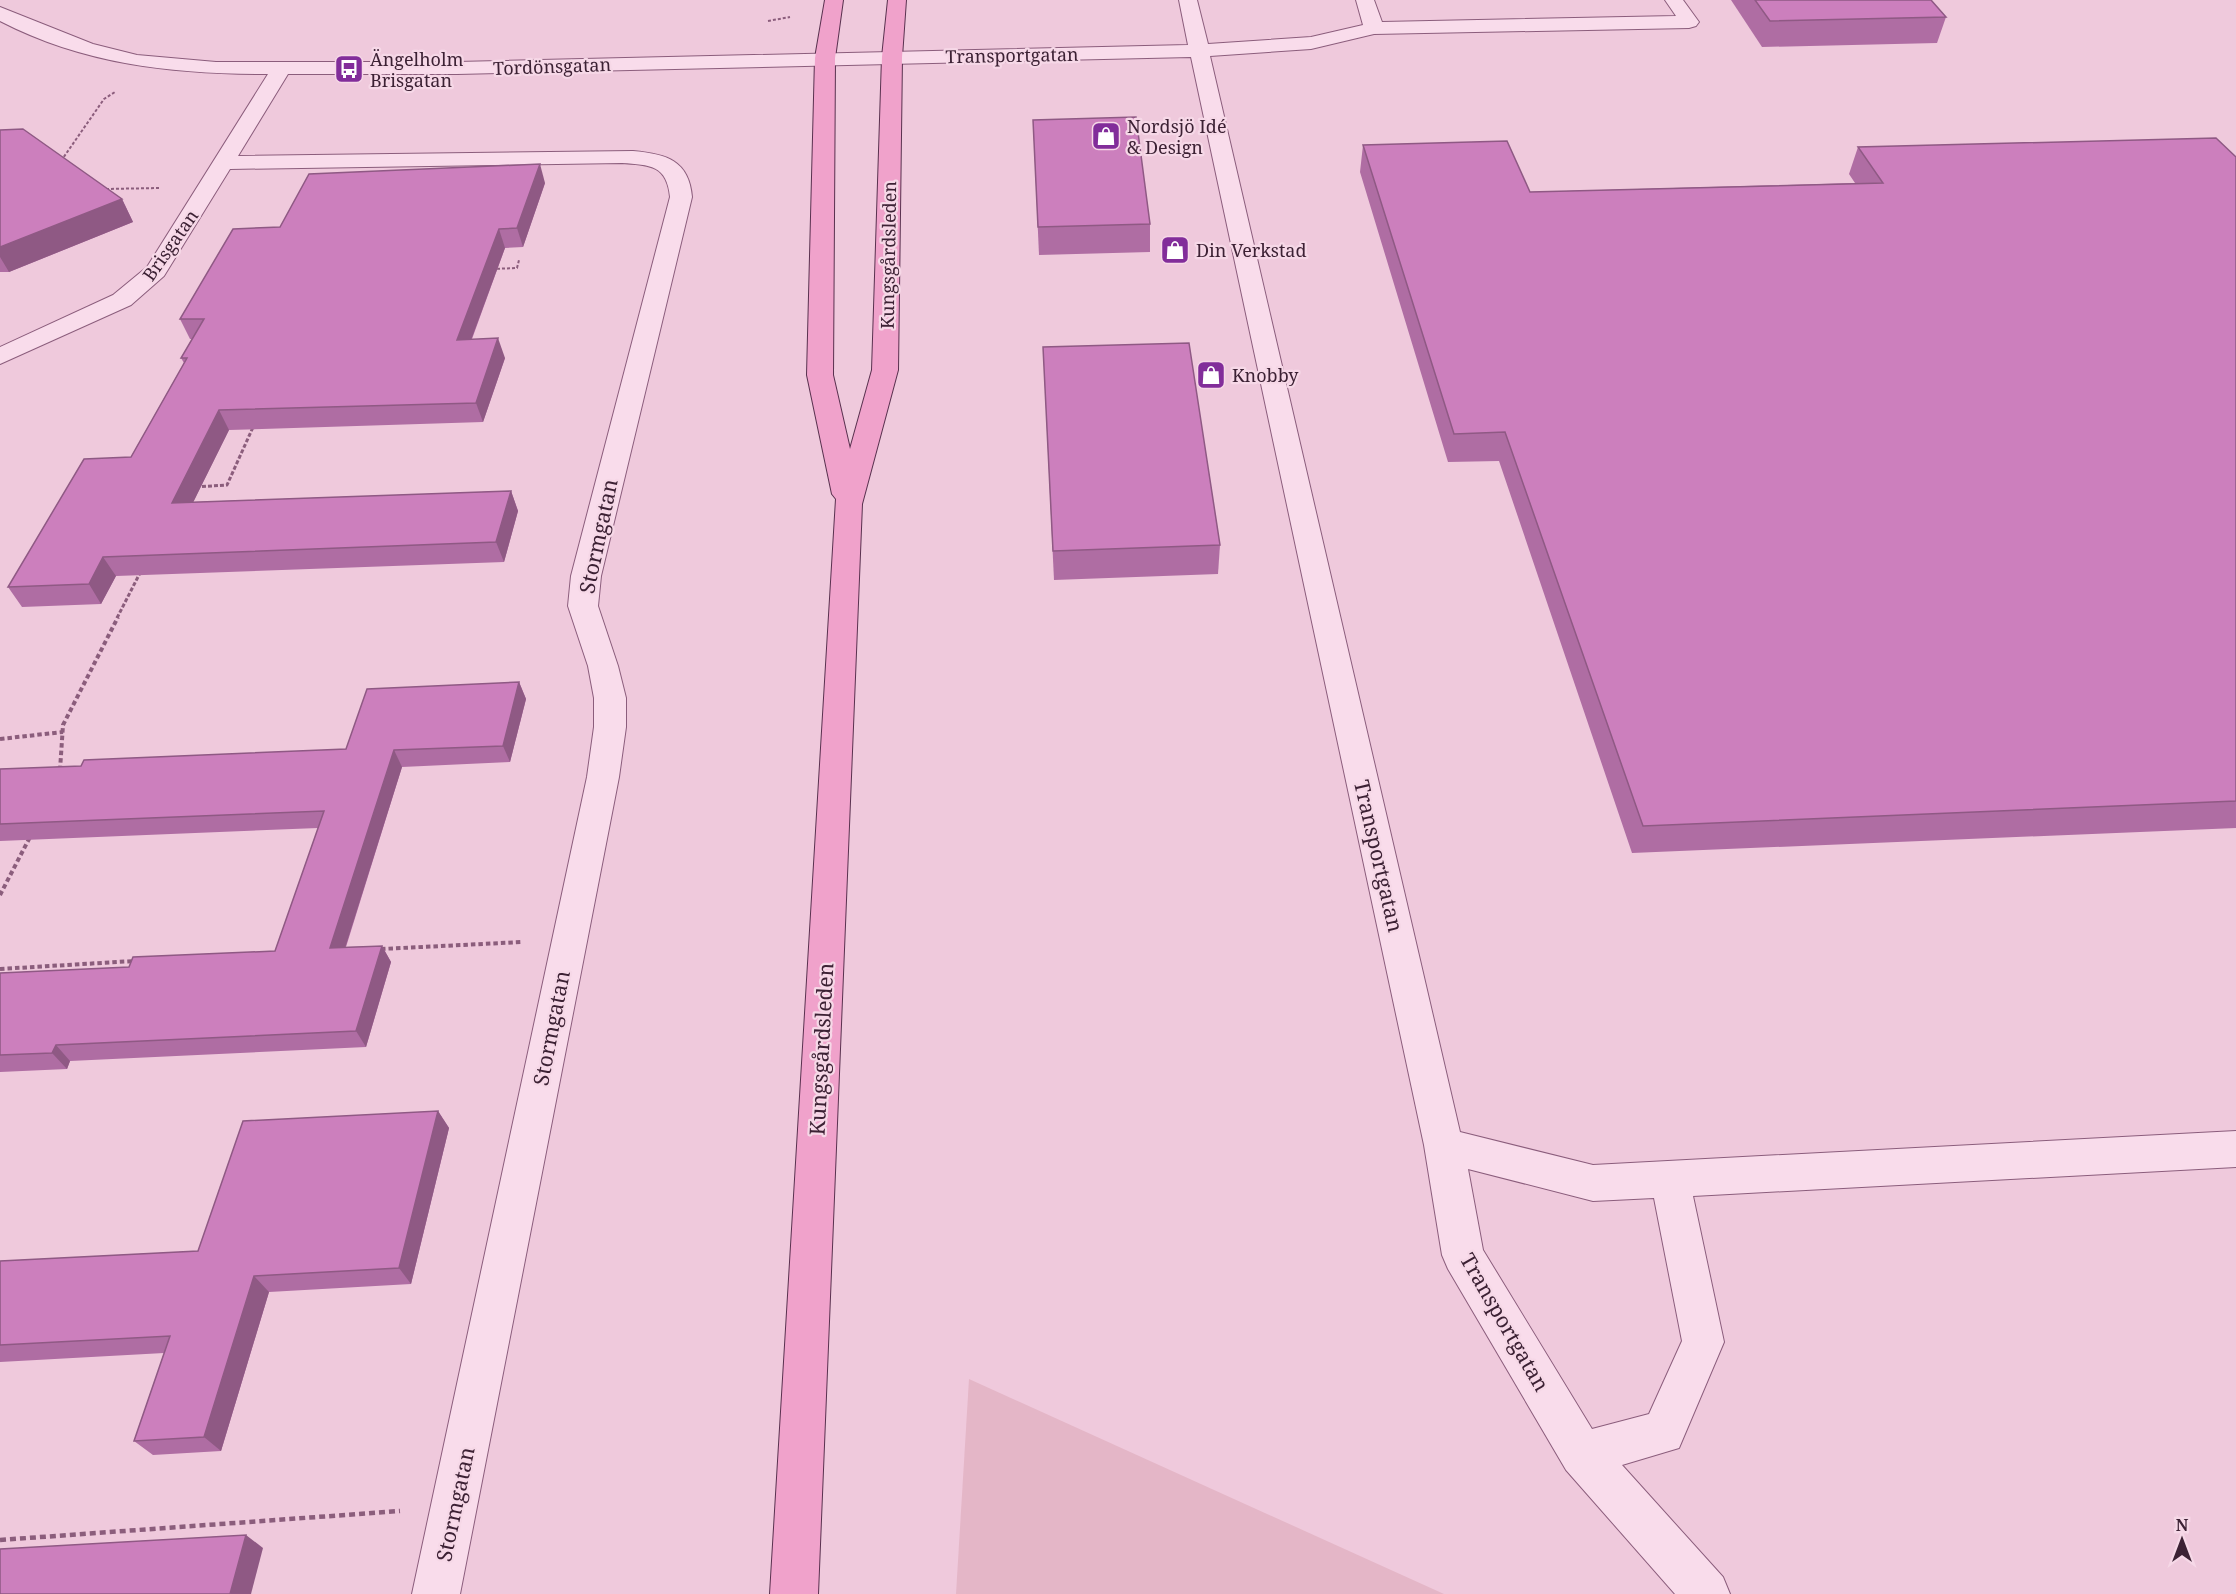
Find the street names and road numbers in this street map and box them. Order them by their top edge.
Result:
street label: Transportgatan [945,42,1079,68]
street label: Tordönsgatan [493,52,612,80]
street label: Kungsgårdsleden [875,180,901,329]
street label: Brisgatan [137,204,204,285]
street label: Stormgatan [572,476,624,596]
street label: Transportgatan [1348,777,1410,935]
street label: Kungsgårdsleden [802,962,840,1136]
street label: Stormgatan [526,968,576,1088]
street label: Transportgatan [1454,1248,1556,1396]
street label: Stormgatan [429,1444,481,1564]

